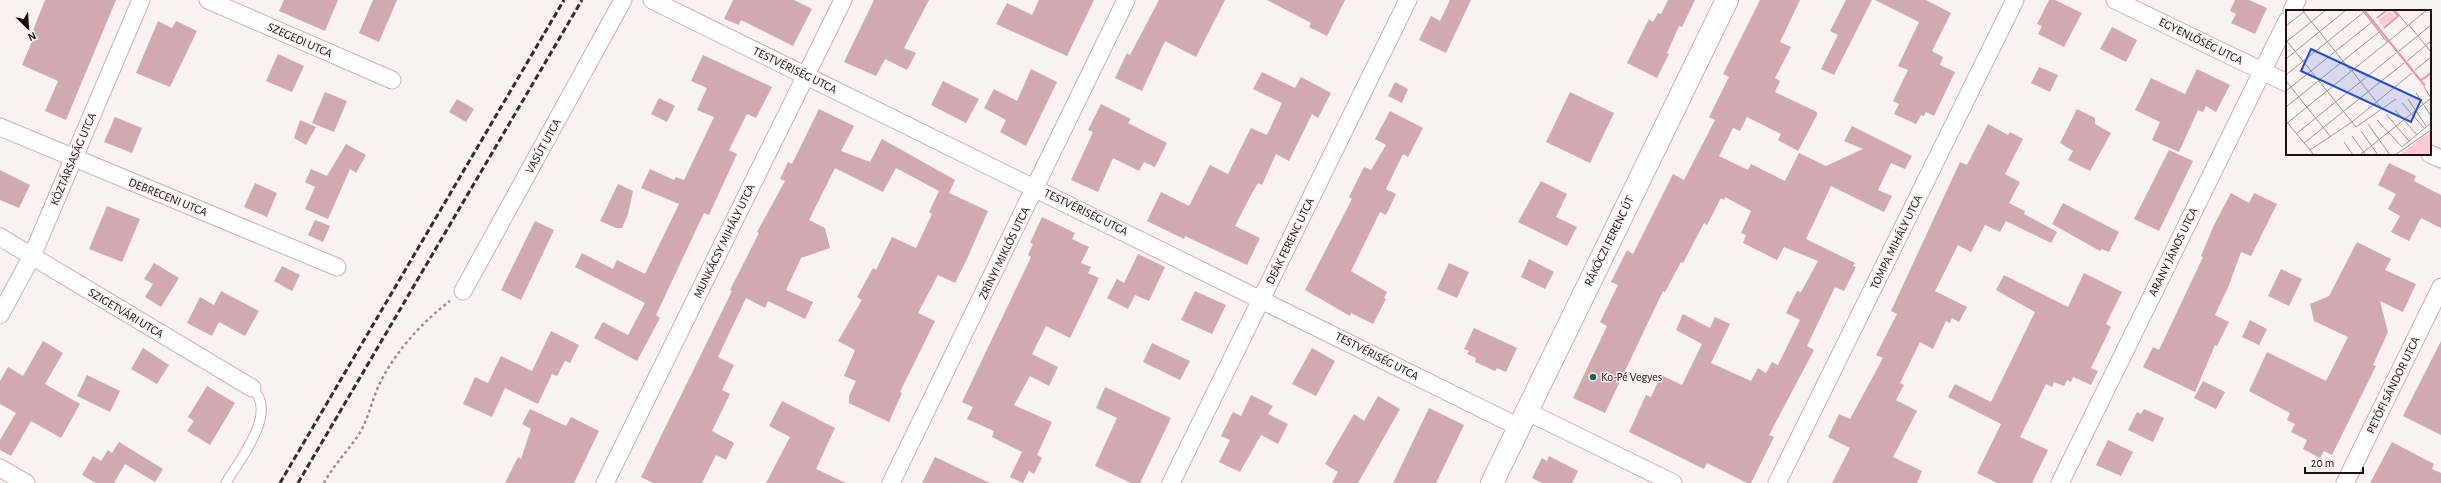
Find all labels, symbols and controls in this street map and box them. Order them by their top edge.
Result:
north arrow [8,8,48,48]
inset map [2286,10,2431,155]
street label: EGYENLŐSÉG UTCA [2157,15,2245,67]
street label: SZEGEDI UTCA [266,20,334,60]
text: N [26,30,38,43]
street label: TESTVÉRISÉG UTCA [751,44,839,96]
street label: KÖZTÁRSASÁG UTCA [47,110,98,207]
street label: VASÚT UTCA [522,116,563,175]
street label: DEBRECENI UTCA [127,176,209,218]
street label: MUNKÁCSY MIHÁLY UTCA [690,182,757,300]
street label: TESTVÉRISÉG UTCA [1042,186,1130,238]
street label: TOMPA MIHÁLY UTCA [1867,192,1924,291]
street label: RÁKÓCZI FERENC ÚT [1581,194,1636,288]
street label: DEÁK FERENC UTCA [1263,195,1316,286]
street label: ZRÍNYI MIKLÓS UTCA [976,204,1032,301]
street label: ARANY JÁNOS UTCA [2145,205,2200,298]
street label: SZIGETVÁRI UTCA [86,285,166,340]
street label: TESTVÉRISÉG UTCA [1333,329,1421,382]
street label: PETŐFI SÁNDOR UTCA [2363,334,2422,435]
place label: Ko-Pé Vegyes [1601,371,1662,384]
marker: Ko-Pé Vegyes [1588,372,1598,382]
scale bar [2305,449,2363,475]
text: 20 m [2311,457,2334,469]

